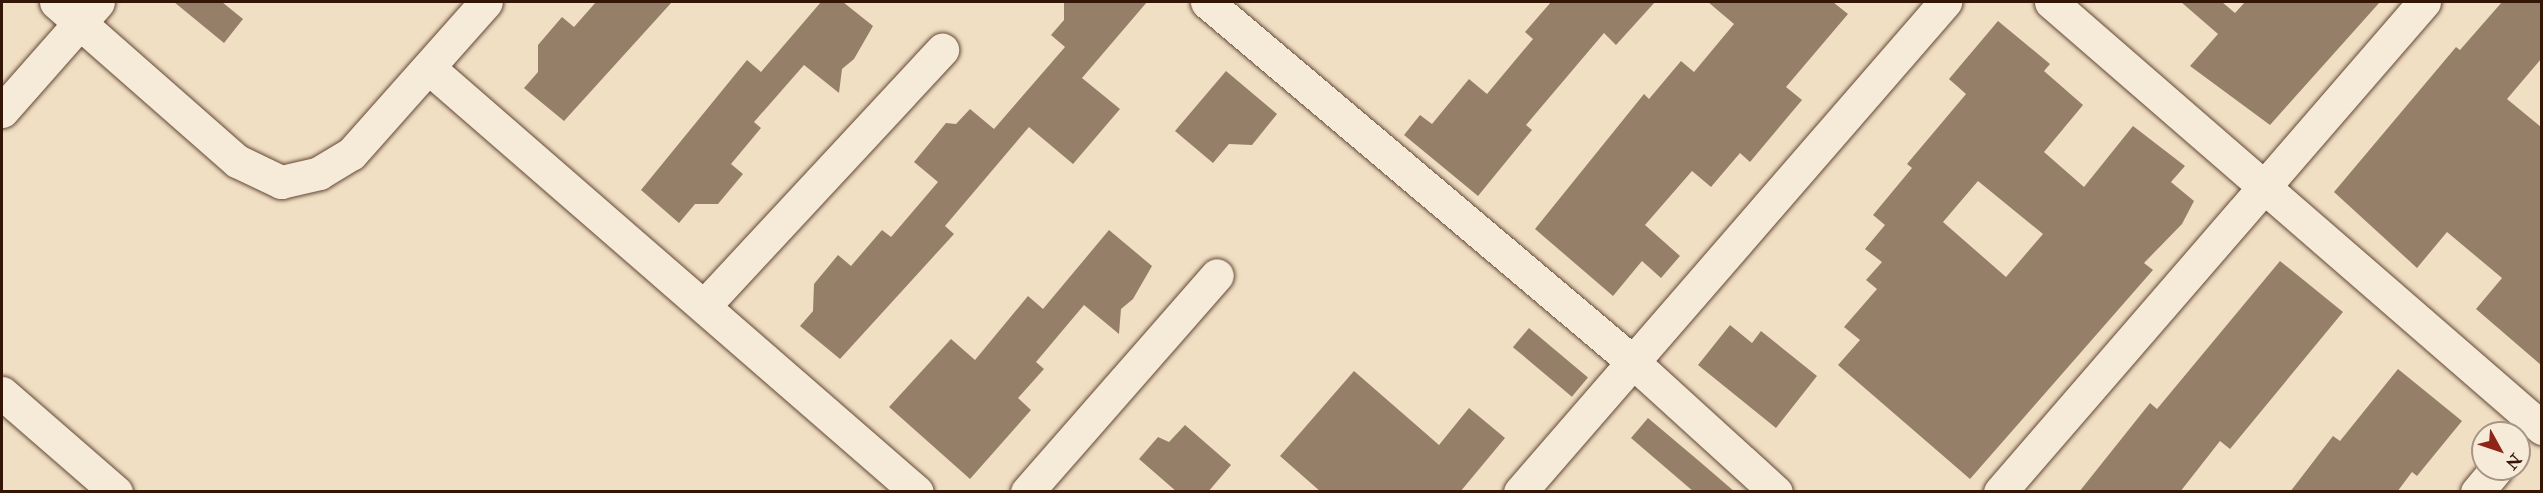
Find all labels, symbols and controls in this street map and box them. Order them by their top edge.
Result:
north arrow [2471,421,2531,481]
text: N [2501,449,2526,473]

